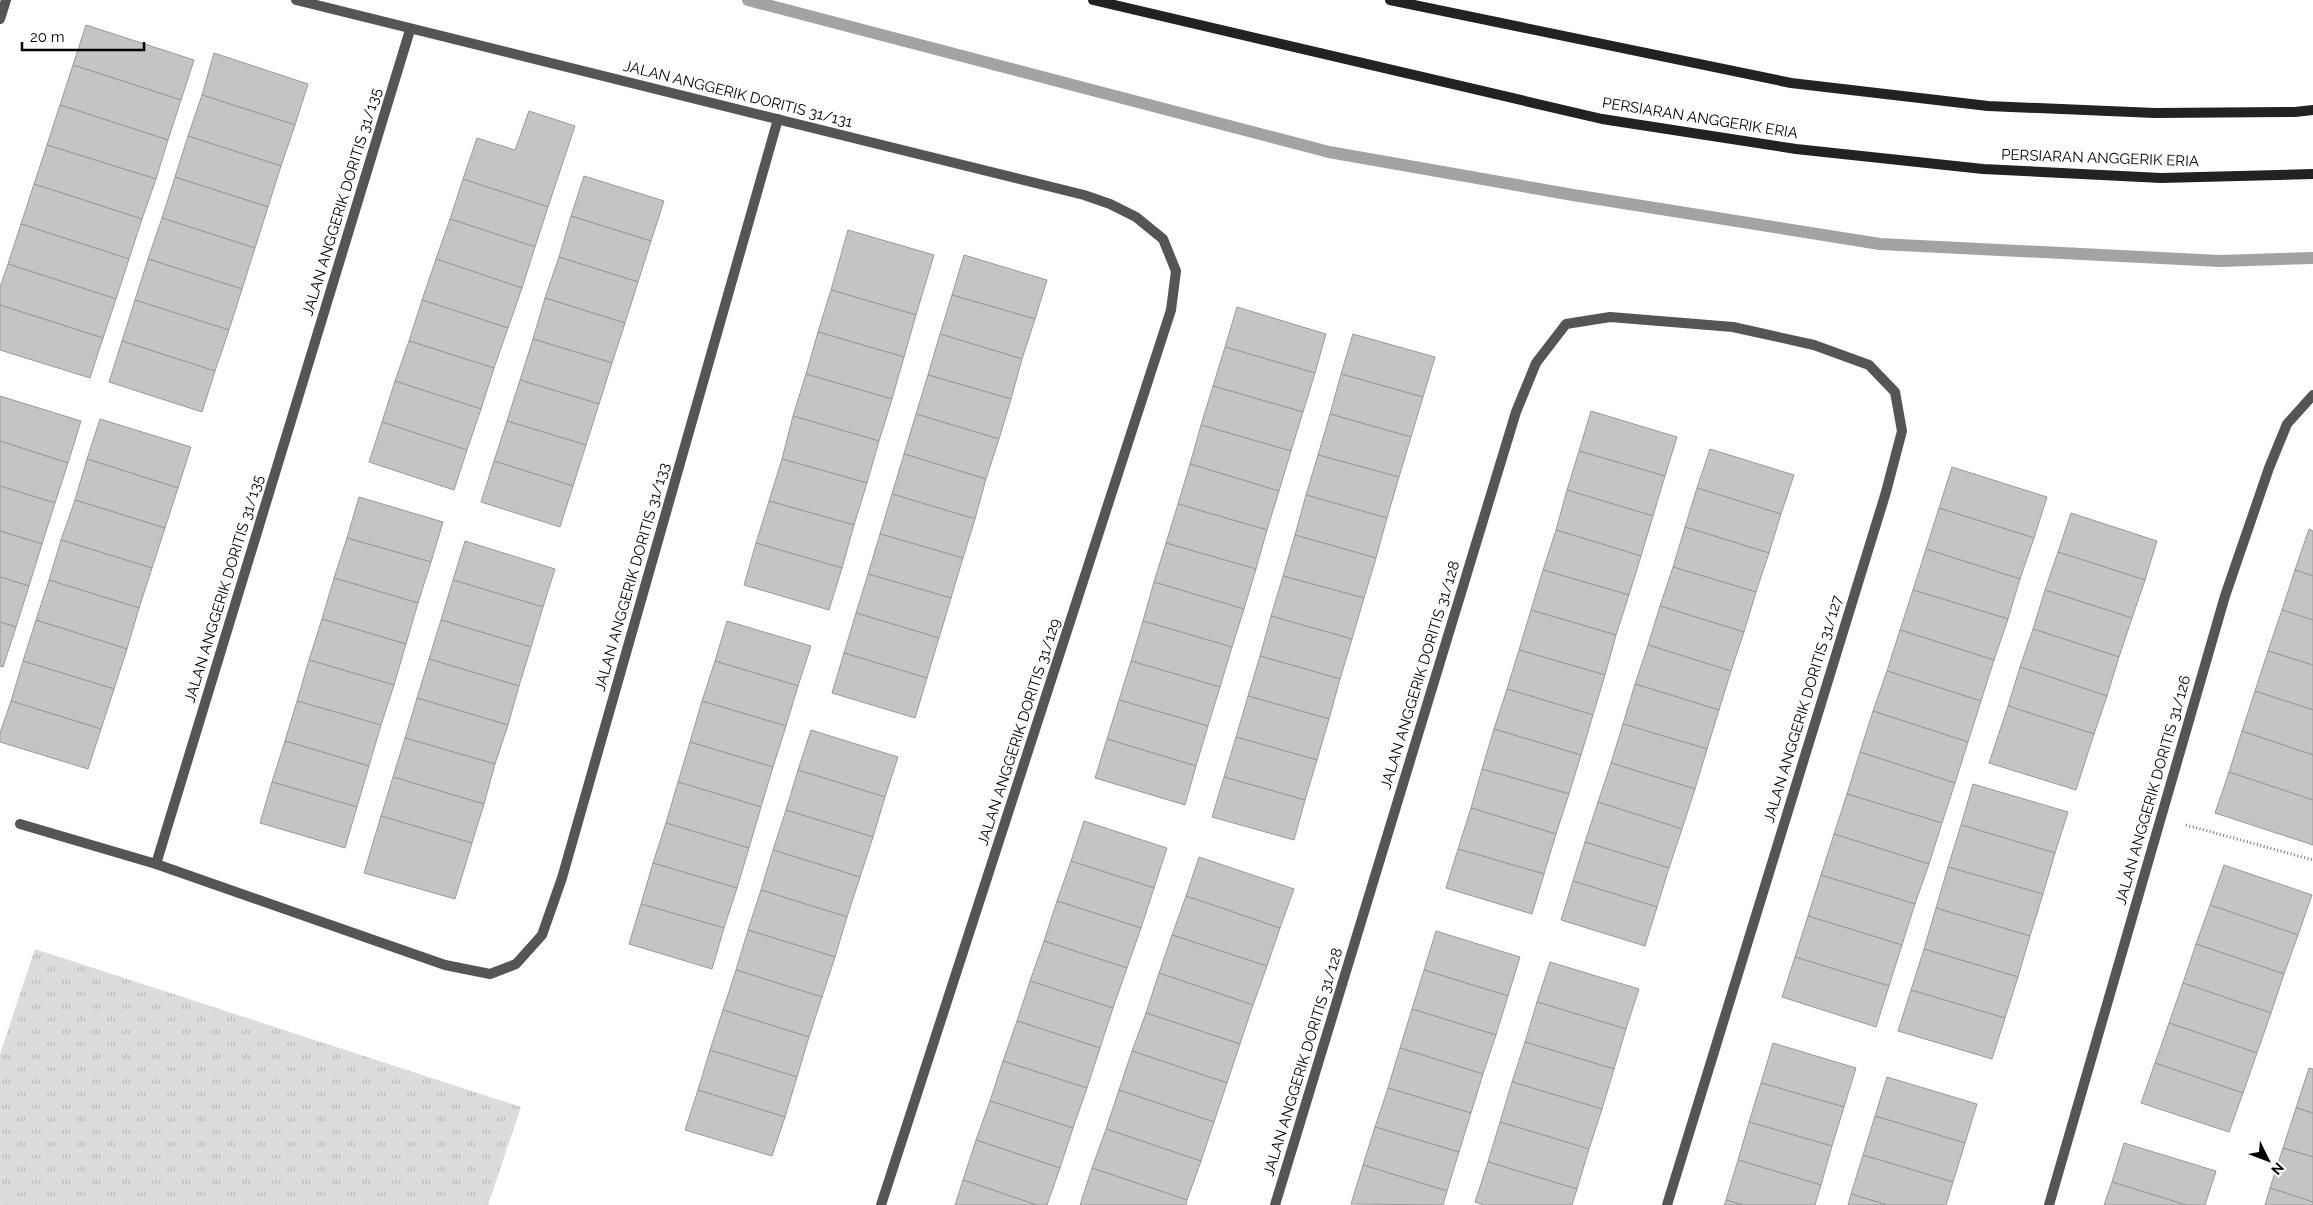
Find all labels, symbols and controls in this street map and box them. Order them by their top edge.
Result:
scale bar [22,20,145,52]
text: 20 m [30,28,65,46]
street label: JALAN ANGGERIK DORITIS 31/131 [622,57,855,131]
street label: JALAN ANGGERIK DORITIS 31/135 [299,86,385,318]
street label: PERSIARAN ANGGERIK ERIA [1601,94,1799,142]
street label: PERSIARAN ANGGERIK ERIA [2001,146,2199,170]
street label: JALAN ANGGERIK DORITIS 31/133 [591,461,673,693]
street label: JALAN ANGGERIK DORITIS 31/135 [181,473,267,705]
street label: JALAN ANGGERIK DORITIS 31/128 [1377,559,1463,791]
street label: JALAN ANGGERIK DORITIS 31/127 [1760,593,1846,825]
street label: JALAN ANGGERIK DORITIS 31/129 [974,616,1064,848]
street label: JALAN ANGGERIK DORITIS 31/126 [2112,673,2194,907]
street label: JALAN ANGGERIK DORITIS 31/128 [1260,946,1346,1178]
north arrow [2243,1135,2293,1185]
text: N [2268,1159,2287,1178]

